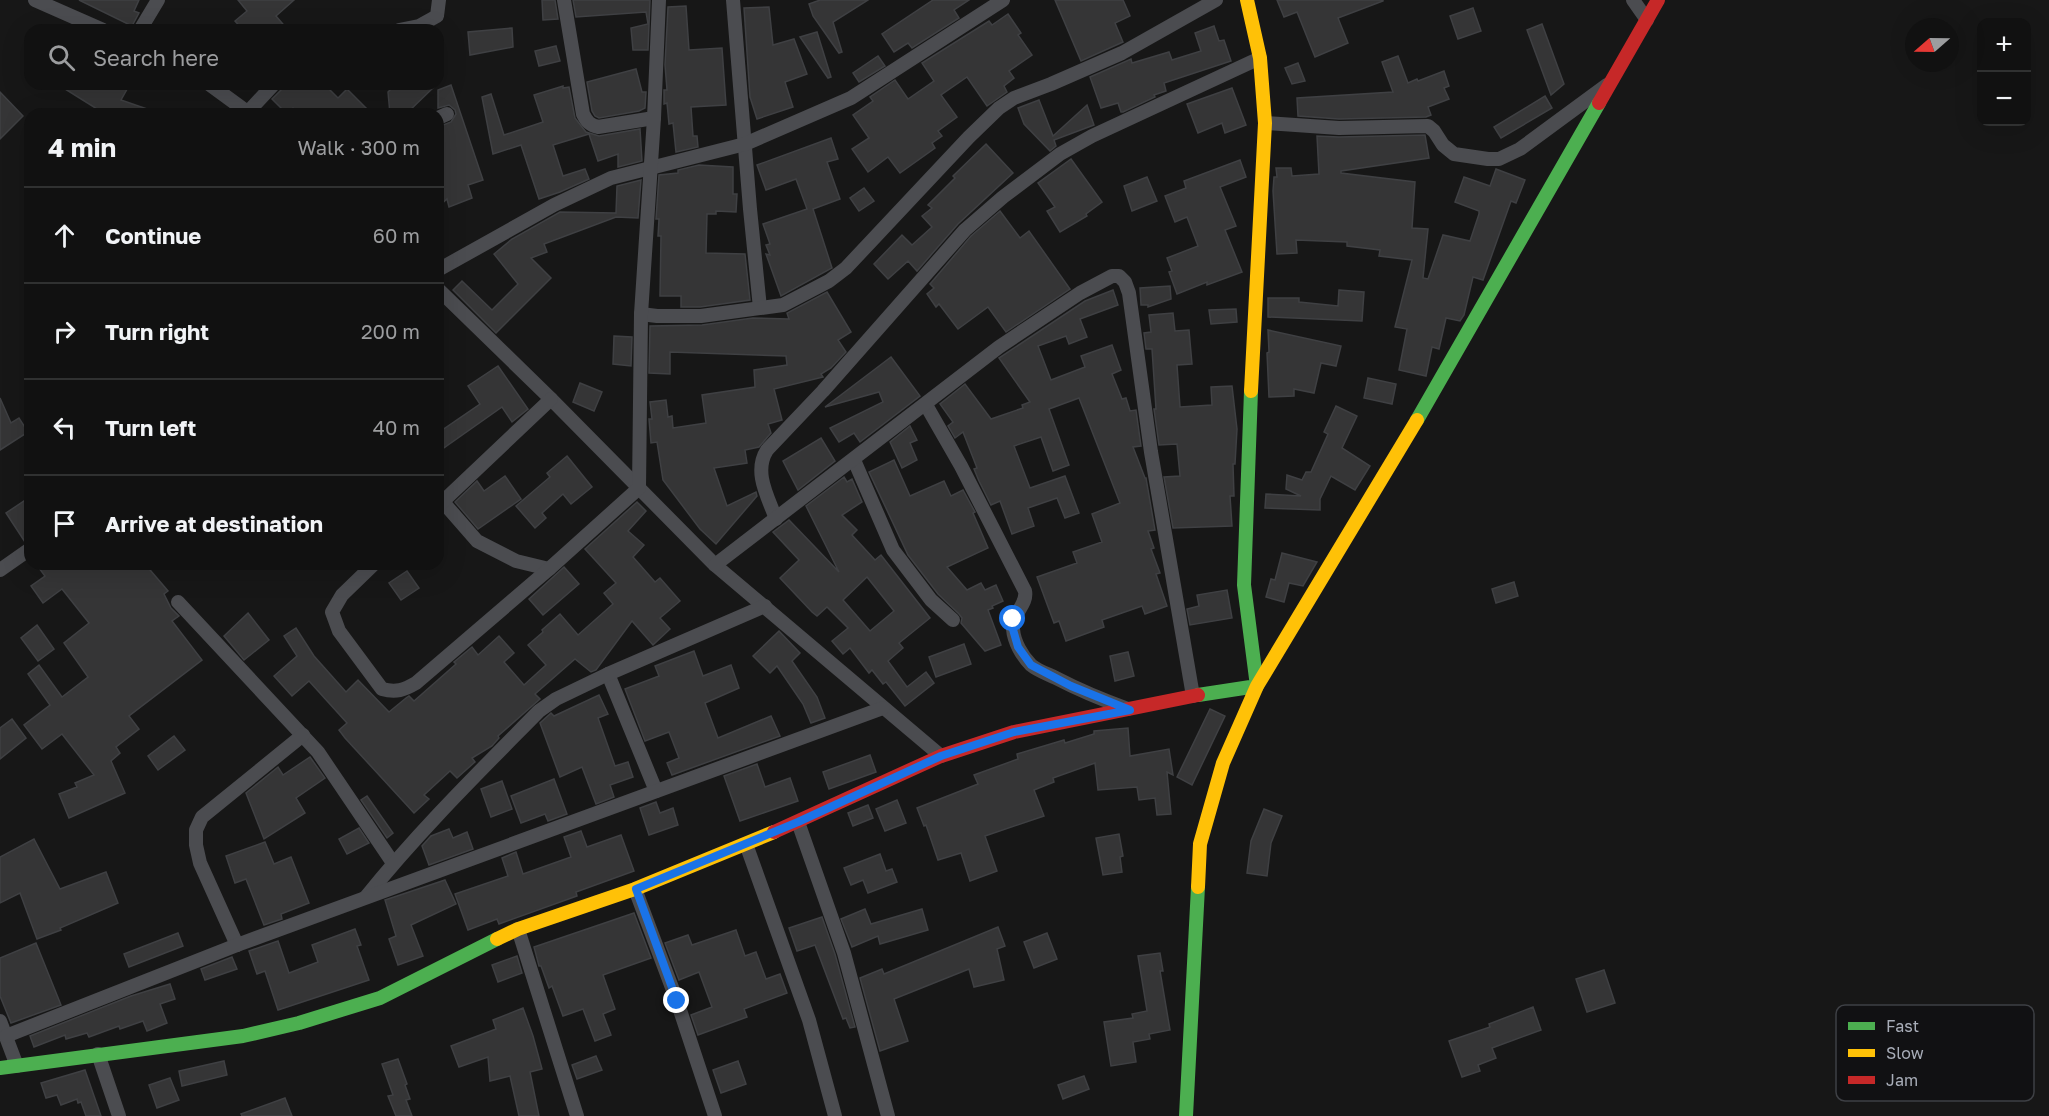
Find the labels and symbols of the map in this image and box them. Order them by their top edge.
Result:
north arrow [1905,18,1959,72]
route start [999,605,1025,631]
route end [663,987,689,1013]
legend [1836,1005,2034,1101]
text: Fast [1886,1016,1919,1036]
text: Slow [1886,1043,1924,1063]
text: Jam [1886,1070,1918,1090]

